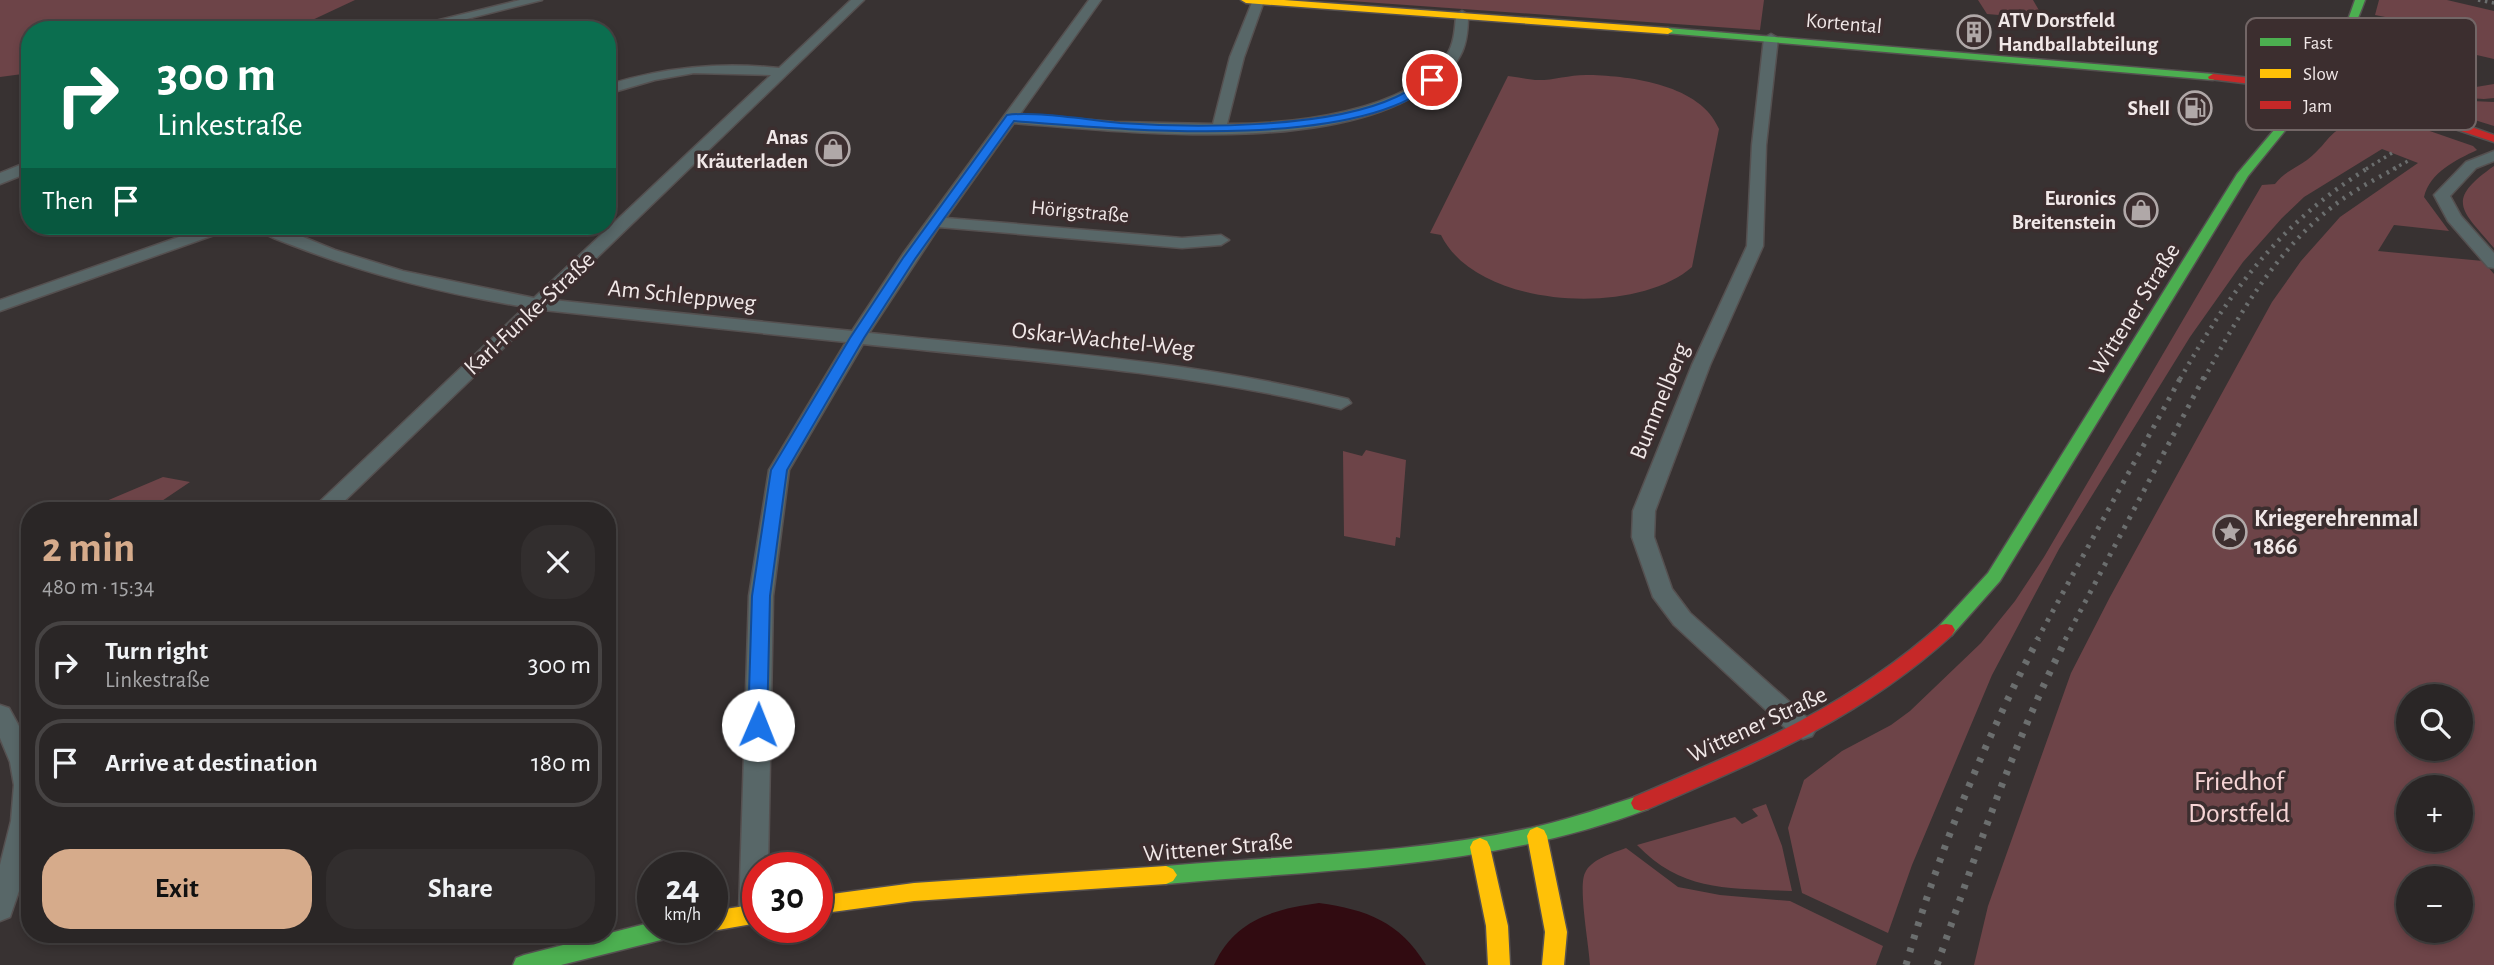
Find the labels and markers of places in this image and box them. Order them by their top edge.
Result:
place label: ATV Dorstfeld Handballabteilung [1998,10,2158,55]
building icon: ATV Dorstfeld Handballabteilung [1955,13,1993,51]
pin [1402,50,1462,110]
fuel station icon: Shell [2176,89,2214,127]
place label: Shell [2128,98,2170,119]
place label: Anas Kräuterladen [696,127,808,172]
shop icon: Anas Kräuterladen [814,130,852,168]
place label: Euronics Breitenstein [2012,188,2116,233]
shop icon: Euronics Breitenstein [2122,191,2160,229]
place label: Kriegerehrenmal 1866 [2254,507,2419,559]
place icon: Kriegerehrenmal 1866 [2211,513,2249,551]

